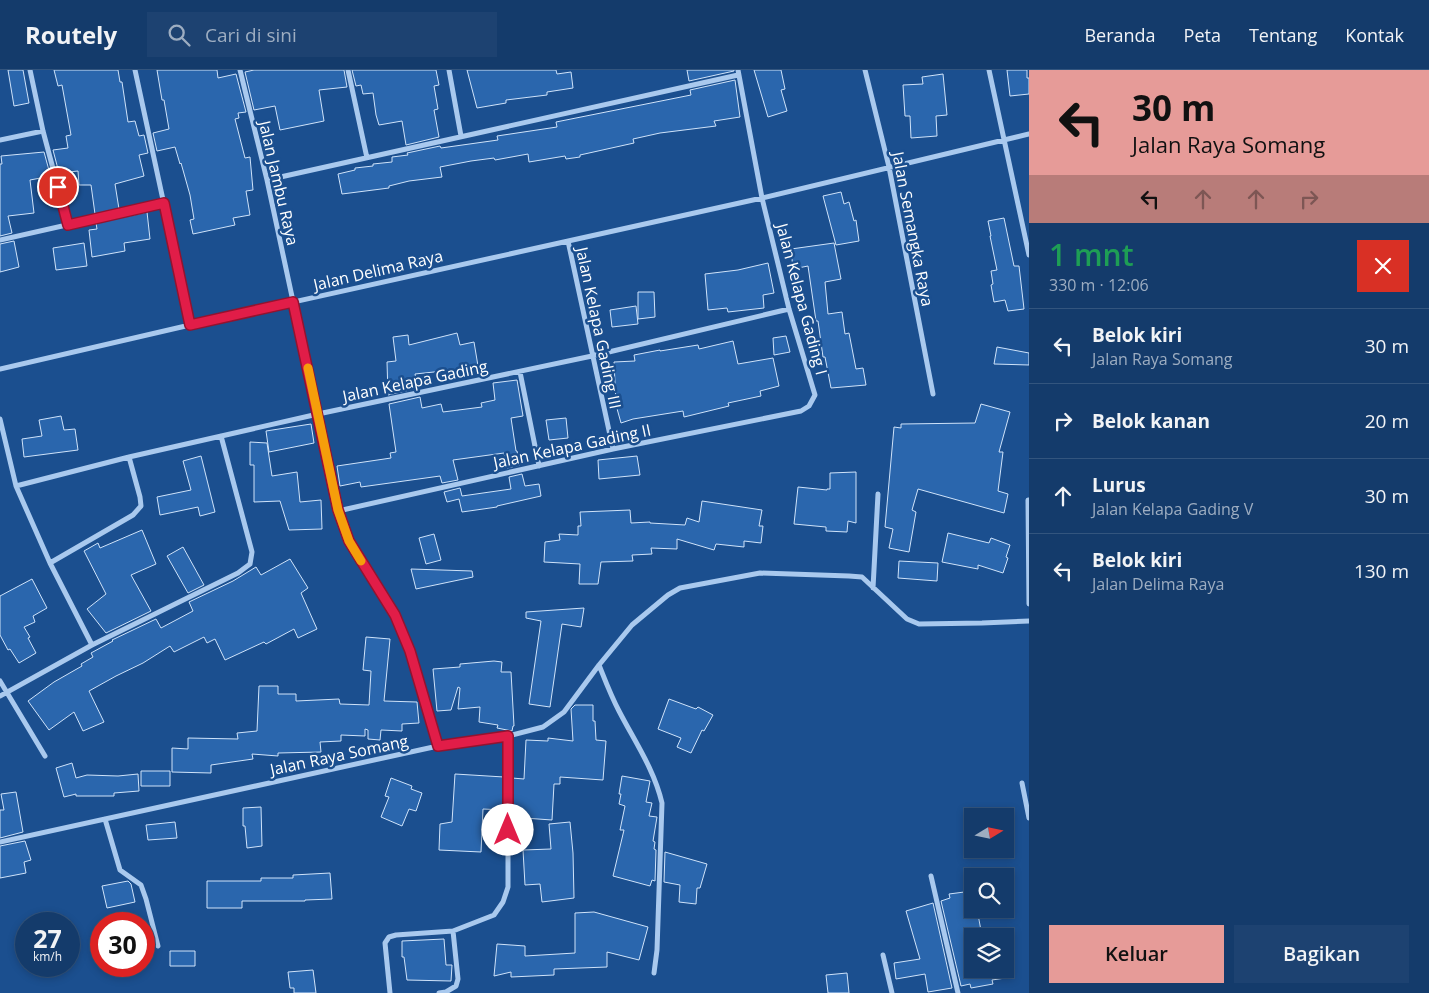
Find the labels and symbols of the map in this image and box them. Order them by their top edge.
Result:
street label: Jalan Jambu Raya [253,116,304,248]
street label: Jalan Semangka Raya [887,148,939,308]
pin [37,166,79,208]
street label: Jalan Kelapa Gading I [771,219,833,377]
street label: Jalan Kelapa Gading III [571,243,627,411]
street label: Jalan Delima Raya [309,244,445,296]
street label: Jalan Kelapa Gading [339,355,490,408]
street label: Jalan Kelapa Gading II [489,419,653,474]
street label: Jalan Raya Somang [266,730,410,781]
position arrow [481,803,533,855]
north arrow [964,808,1014,858]
speed limit sign: 30 [90,912,155,977]

